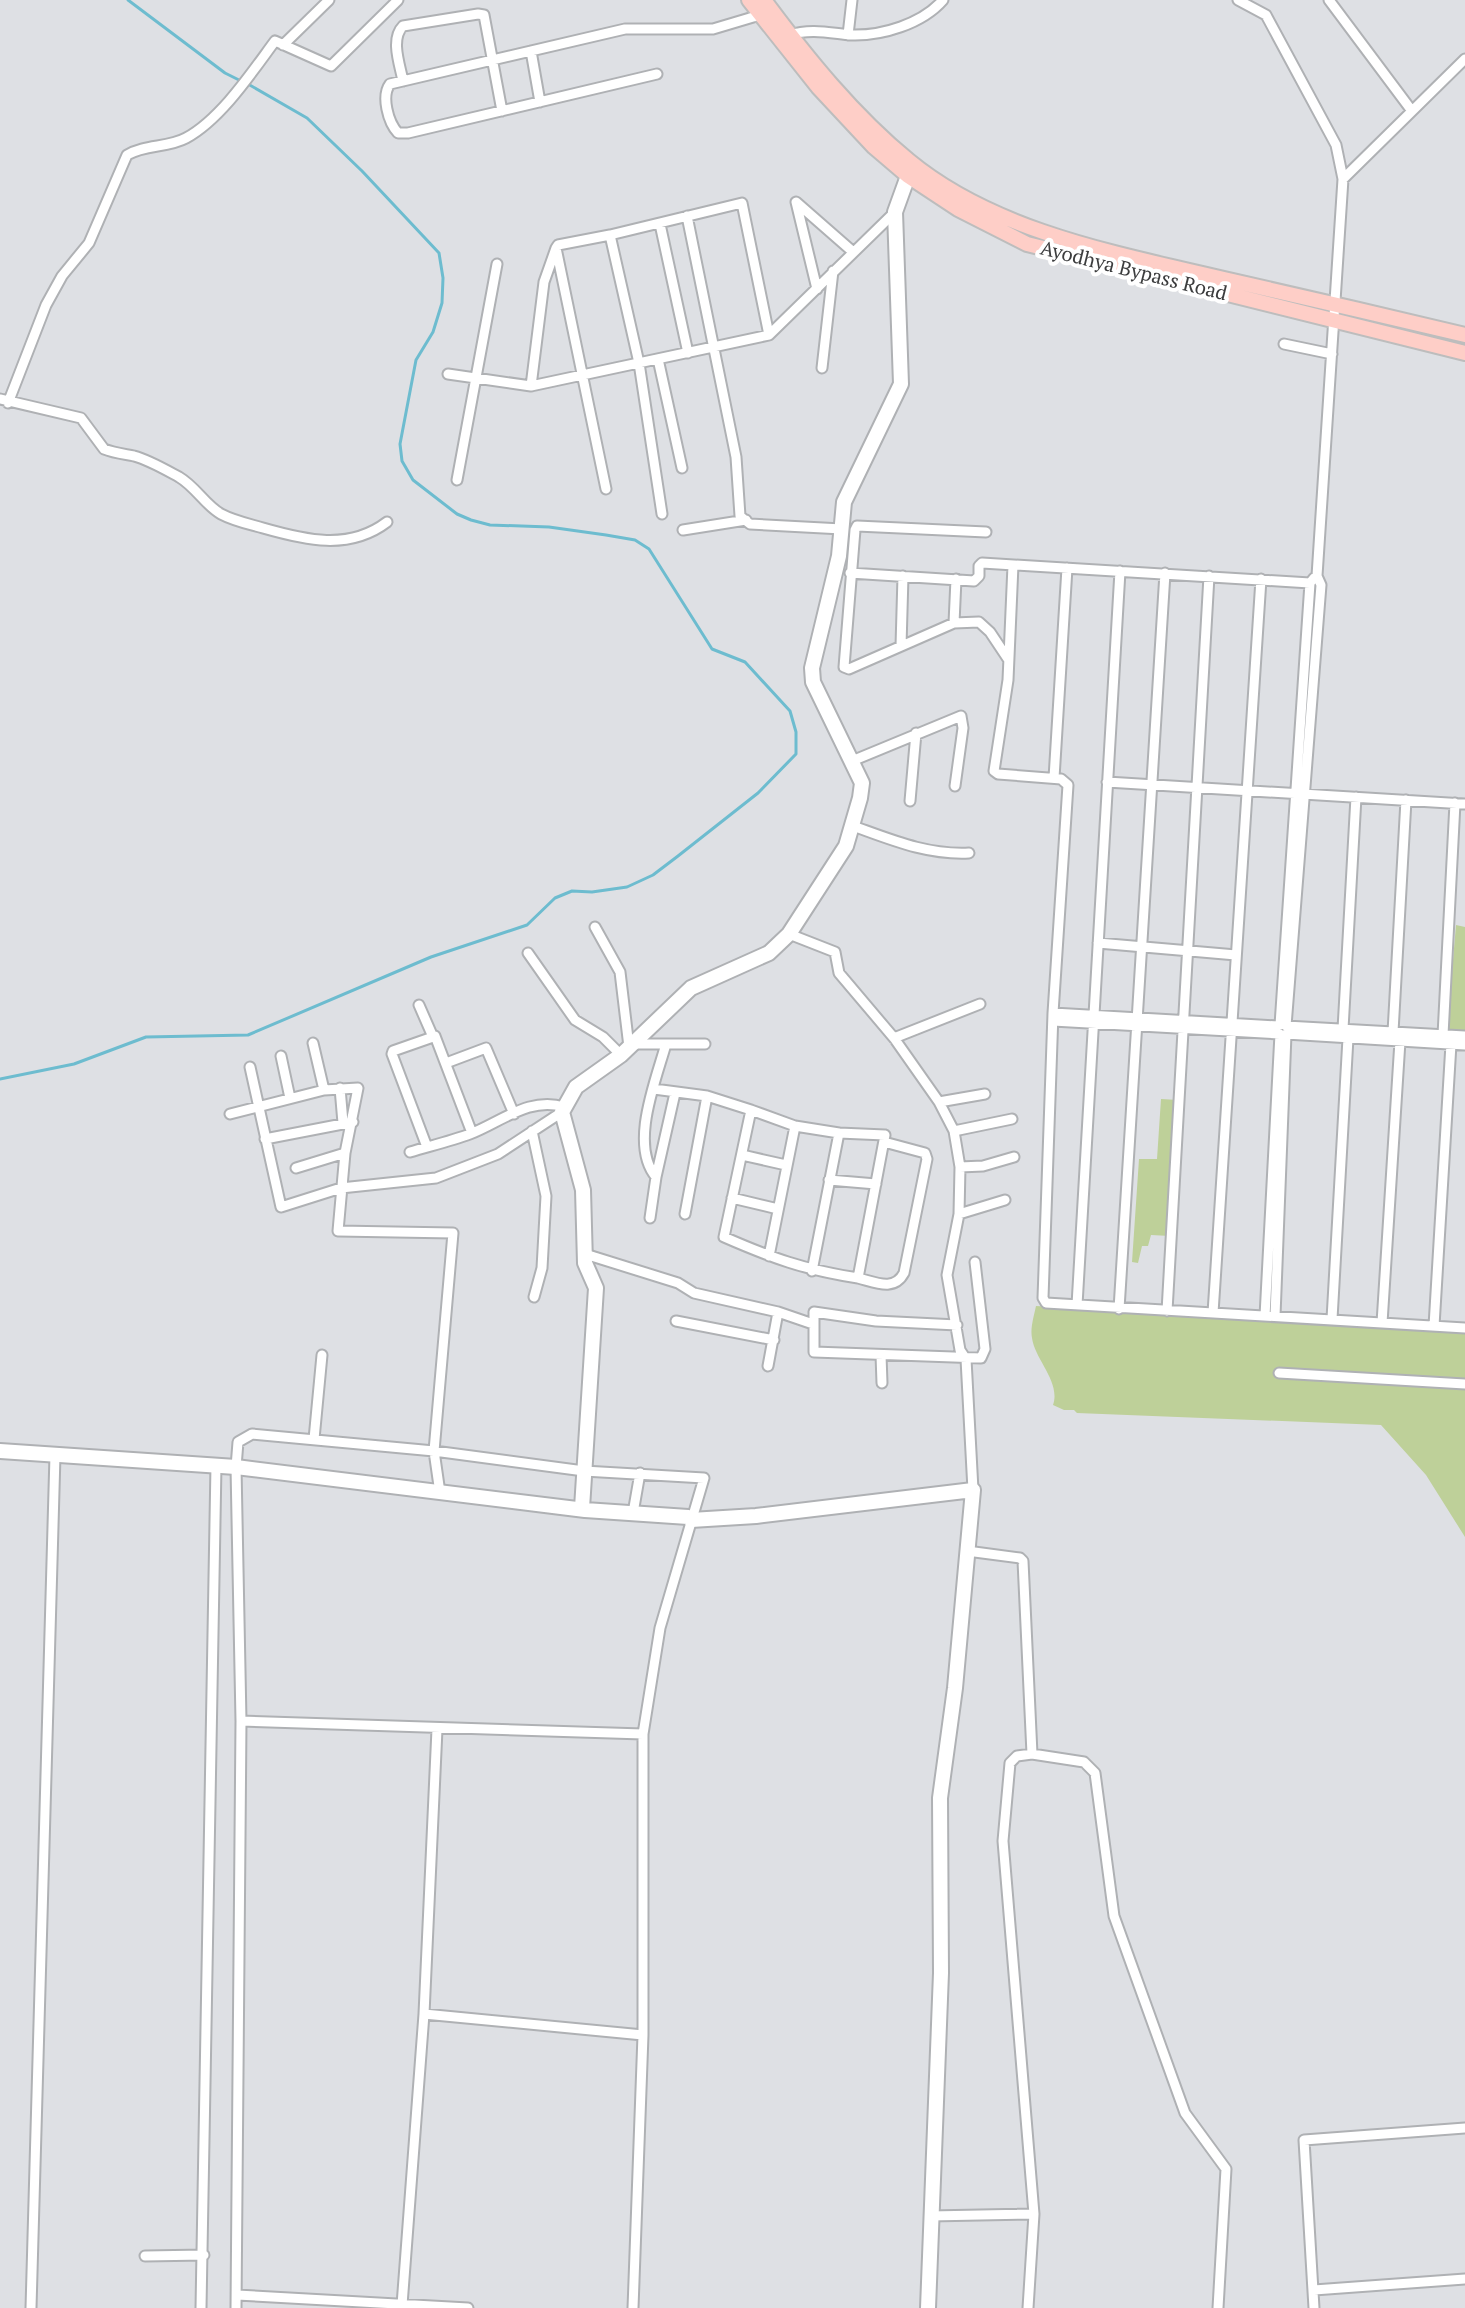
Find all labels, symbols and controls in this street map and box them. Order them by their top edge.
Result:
street label: Ayodhya Bypass Road [1038,234,1230,306]

